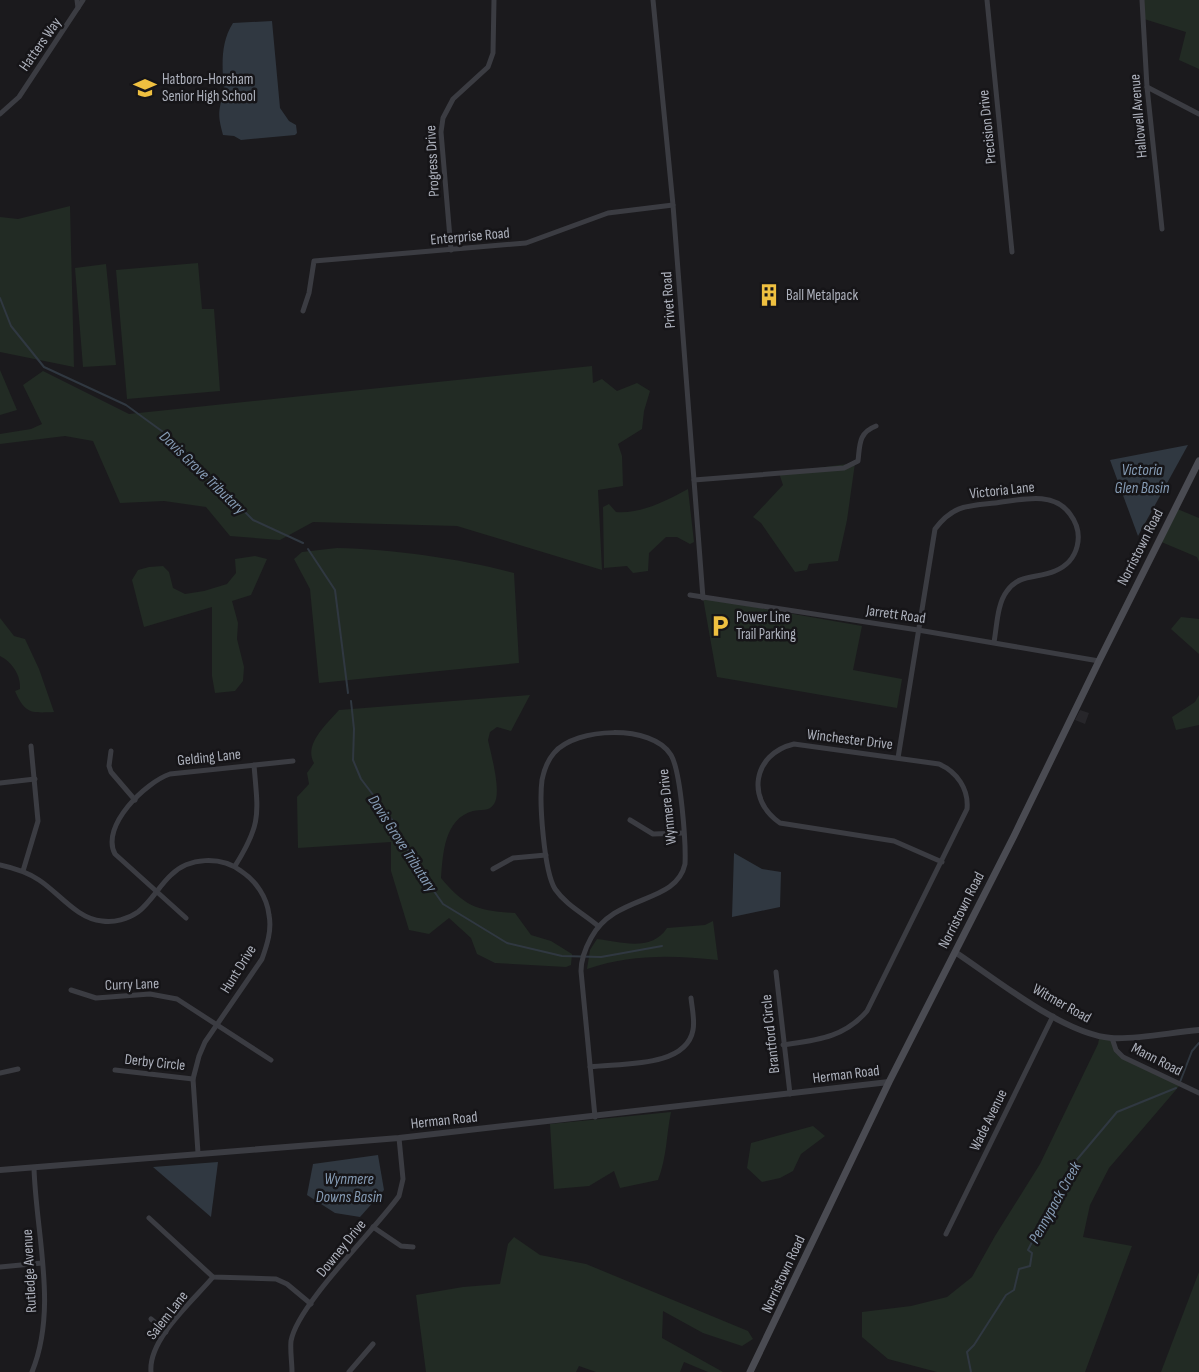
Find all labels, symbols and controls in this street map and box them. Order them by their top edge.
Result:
street label: Hatters Way [15,14,66,75]
place label: Hatboro-Horsham Senior High School [162,70,256,106]
street label: Hallowell Avenue [1125,73,1152,159]
school or university icon: Hatboro-Horsham Senior High School [132,75,158,101]
street label: Precision Drive [974,89,1001,165]
street label: Progress Drive [421,125,444,197]
street label: Enterprise Road [430,224,511,249]
street label: Privet Road [657,271,680,329]
building icon: Ball Metalpack [756,282,782,308]
place label: Ball Metalpack [786,286,858,305]
water label: Davis Grove Tributary [155,427,249,519]
water label: Victoria Glen Basin [1115,461,1170,498]
street label: Victoria Lane [969,478,1035,503]
street label: Norristown Road [1113,506,1168,589]
street label: Jarrett Road [864,601,927,628]
place label: Power Line Trail Parking [736,608,796,644]
parking icon: Power Line Trail Parking [707,613,733,639]
street label: Winchester Drive [806,725,894,754]
street label: Gelding Lane [176,745,242,770]
street label: Wynmere Drive [654,768,681,846]
water label: Davis Grove Tributary [363,792,441,897]
street label: Norristown Road [934,869,989,952]
street label: Hunt Drive [216,942,261,997]
street label: Curry Lane [105,974,159,995]
street label: Witmer Road [1029,979,1095,1027]
street label: Brantford Circle [757,993,784,1074]
street label: Mann Road [1128,1039,1186,1080]
street label: Derby Circle [124,1050,186,1075]
street label: Herman Road [812,1061,881,1088]
street label: Wade Avenue [965,1086,1012,1154]
street label: Herman Road [410,1108,478,1133]
water label: Pennypack Creek [1025,1158,1086,1247]
water label: Wynmere Downs Basin [316,1170,383,1207]
street label: Downey Drive [312,1216,370,1281]
street label: Rutledge Avenue [18,1229,41,1313]
street label: Norristown Road [757,1232,810,1316]
street label: Salem Lane [142,1287,192,1344]

